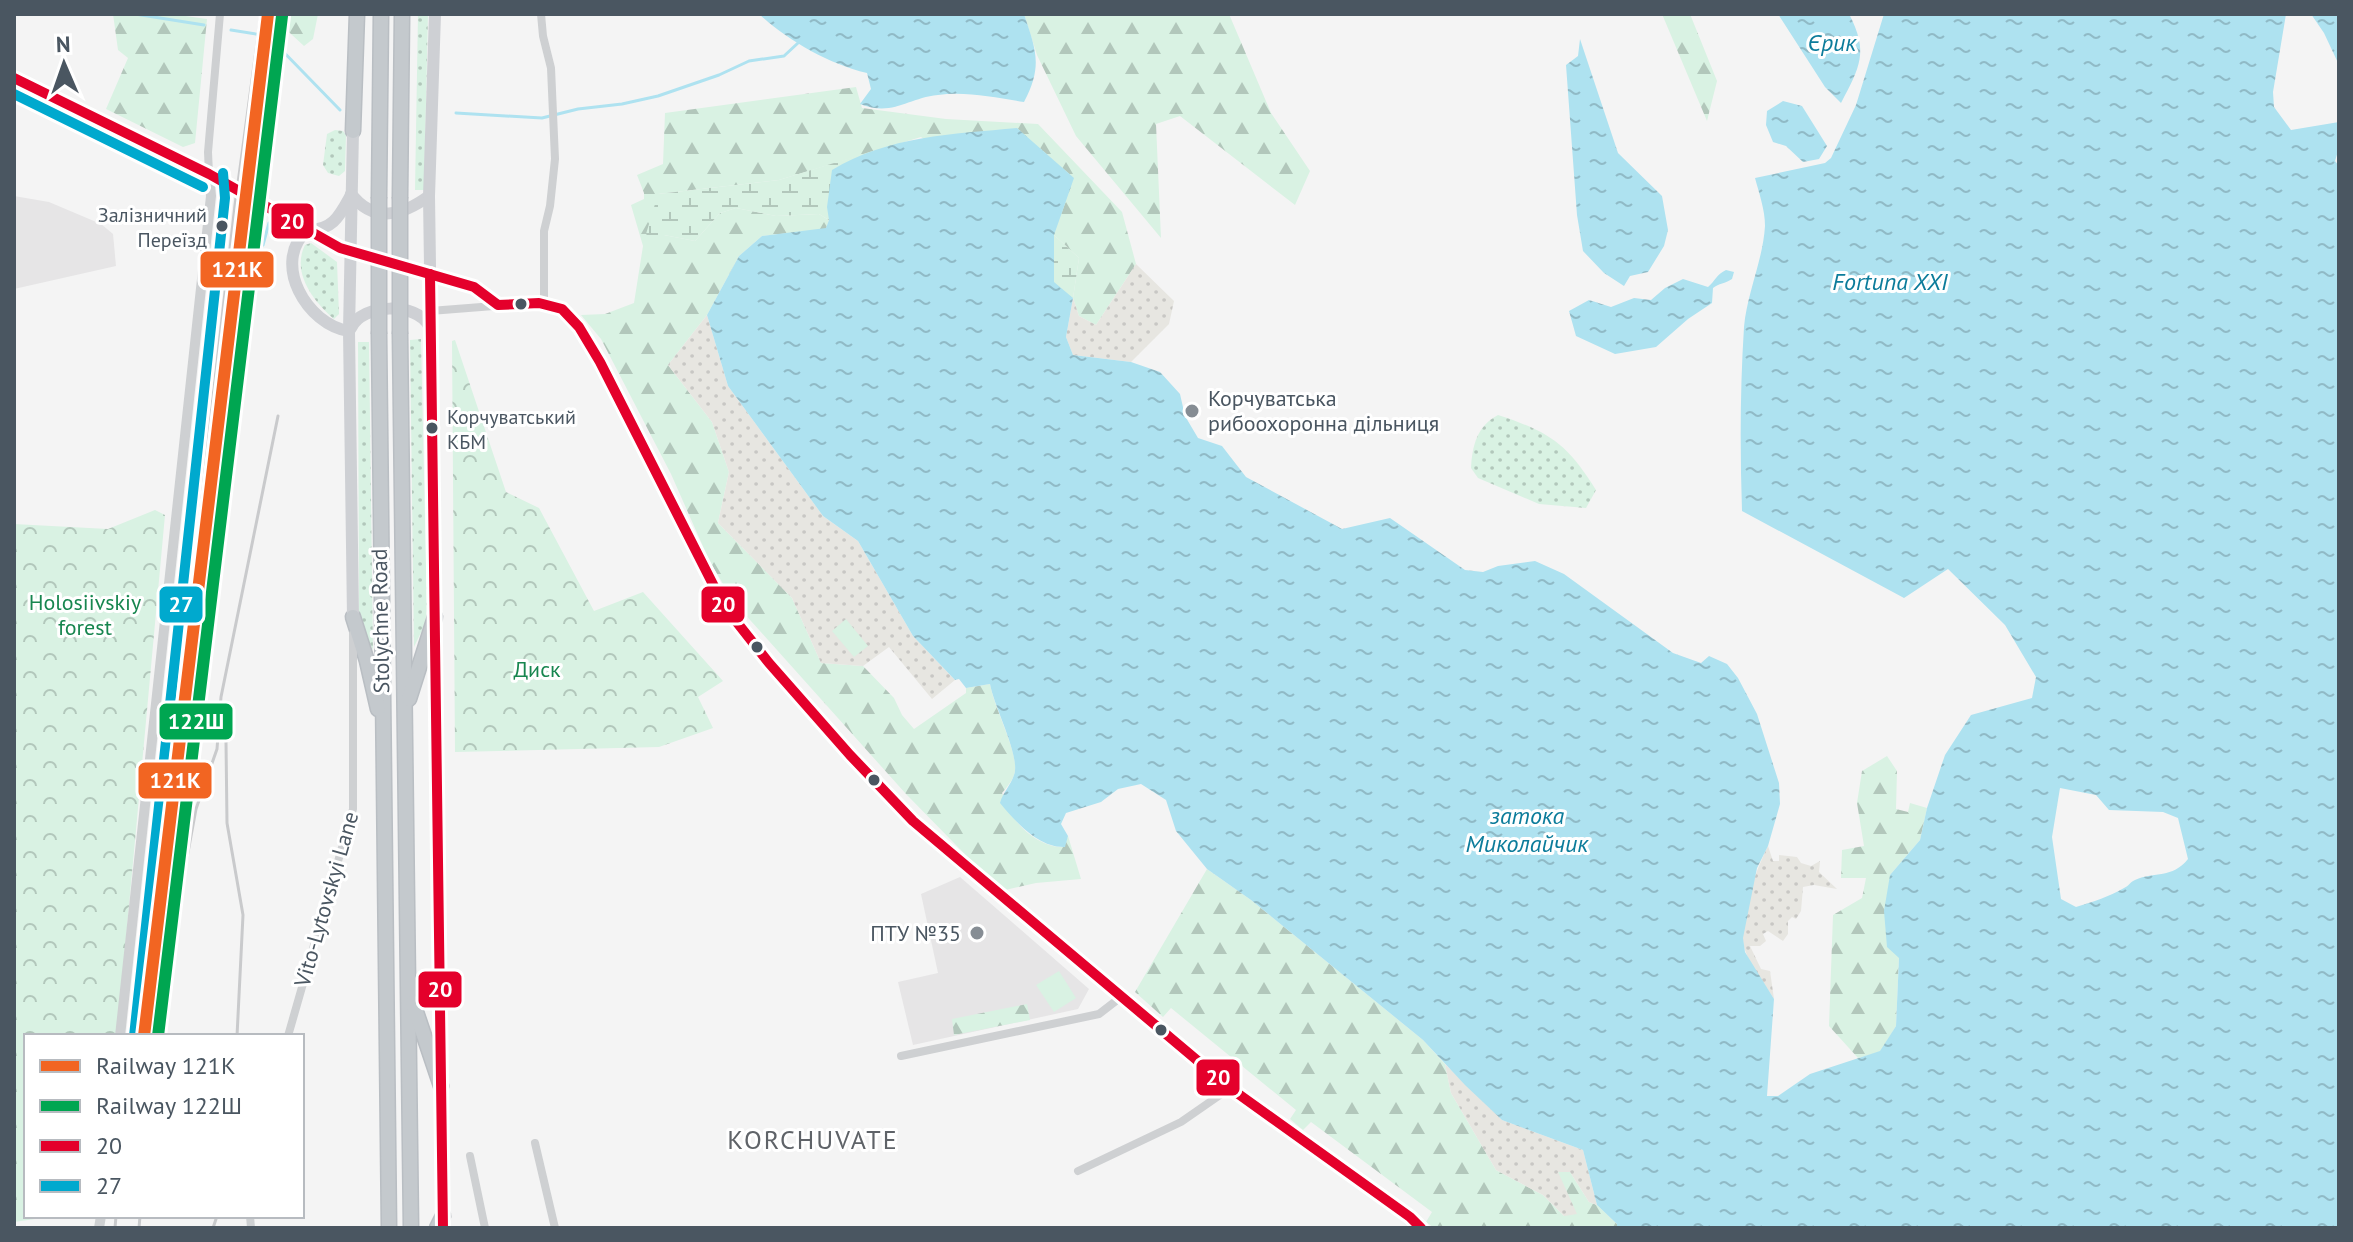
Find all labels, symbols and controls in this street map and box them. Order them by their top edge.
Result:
north arrow [24,24,104,104]
water label: Єрик [1808,27,1857,58]
text: N [56,30,71,58]
place label: Залізничний Переїзд [98,202,207,253]
line badge: 20 [270,202,315,240]
text: 20 [280,207,304,235]
marker: Залізничний Переїзд [214,218,230,234]
line badge: 121К [199,250,275,289]
text: 121К [211,255,263,283]
water label: Fortuna XXI [1832,266,1948,297]
unlabelled marker [513,296,529,312]
place label: Корчуватська рибоохоронна дільниця [1208,384,1439,437]
marker: Корчуватська рибоохоронна дільниця [1183,402,1201,420]
place label: Корчуватський КБМ [447,404,576,455]
marker: Корчуватський КБМ [424,420,440,436]
street label: Stolychne Road [365,548,395,694]
line badge: 27 [158,585,204,624]
line badge: 20 [700,585,746,624]
park label: Holosiivskiy forest [29,588,142,641]
text: 27 [169,590,193,618]
text: 20 [711,590,735,618]
unlabelled marker [749,639,765,655]
park label: Диск [513,655,561,683]
line badge: 122Ш [158,702,234,741]
text: 122Ш [168,707,224,735]
line badge: 121К [137,761,213,800]
text: 121К [149,766,201,794]
unlabelled marker [866,772,882,788]
water label: затока Миколайчик [1466,800,1589,859]
street label: Vito-Lytovskyi Lane [287,808,364,991]
place label: ПТУ №35 [870,919,961,947]
marker: ПТУ №35 [968,924,986,942]
line badge: 20 [417,970,463,1009]
text: 20 [428,975,452,1003]
unlabelled marker [1153,1022,1169,1038]
legend [24,1034,304,1218]
text: Railway 121К [96,1050,236,1081]
line badge: 20 [1195,1058,1241,1097]
text: 20 [1206,1063,1230,1091]
text: Railway 122Ш [96,1090,242,1121]
district label: KORCHUVATE [727,1123,899,1156]
text: 20 [96,1130,122,1161]
text: 27 [96,1170,122,1201]

